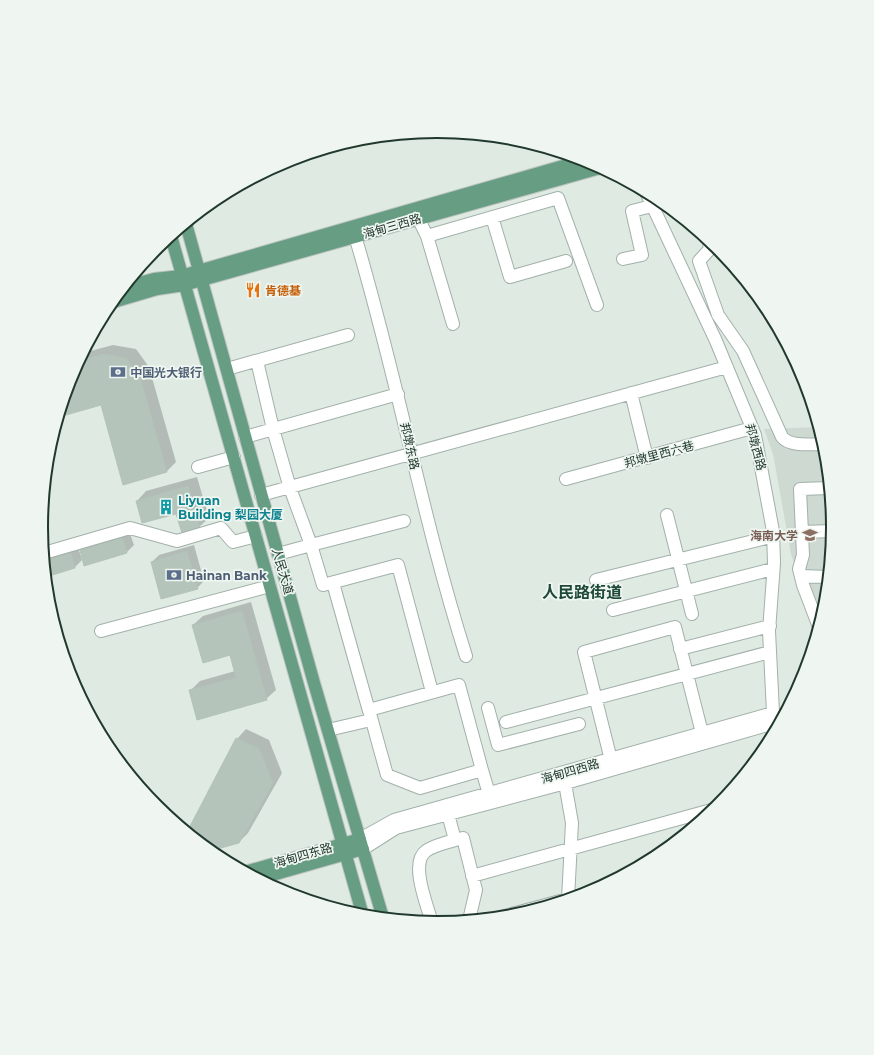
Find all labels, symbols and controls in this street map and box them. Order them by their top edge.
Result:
street label: 海甸三西路 [361,211,423,241]
restaurant icon: 肯德基 [244,281,262,299]
place label: 肯德基 [265,283,301,298]
bank icon: 中国光大银行 [109,363,127,381]
place label: 中国光大银行 [130,365,202,380]
street label: 邦墩东路 [397,421,423,471]
street label: 邦墩西路 [743,422,769,472]
street label: 邦墩里西六巷 [622,437,696,471]
place label: Liyuan Building 梨园大厦 [178,493,283,522]
building icon: Liyuan Building 梨园大厦 [157,498,175,516]
school or university icon: 海南大学 [801,526,819,544]
place label: 海南大学 [750,528,798,543]
street label: 人民大道 [269,546,297,596]
bank icon: Hainan Bank [165,566,183,584]
place label: Hainan Bank [186,568,267,583]
district label: 人民路街道 [542,583,622,602]
street label: 海甸四西路 [539,756,601,786]
street label: 海甸四东路 [272,840,334,870]

